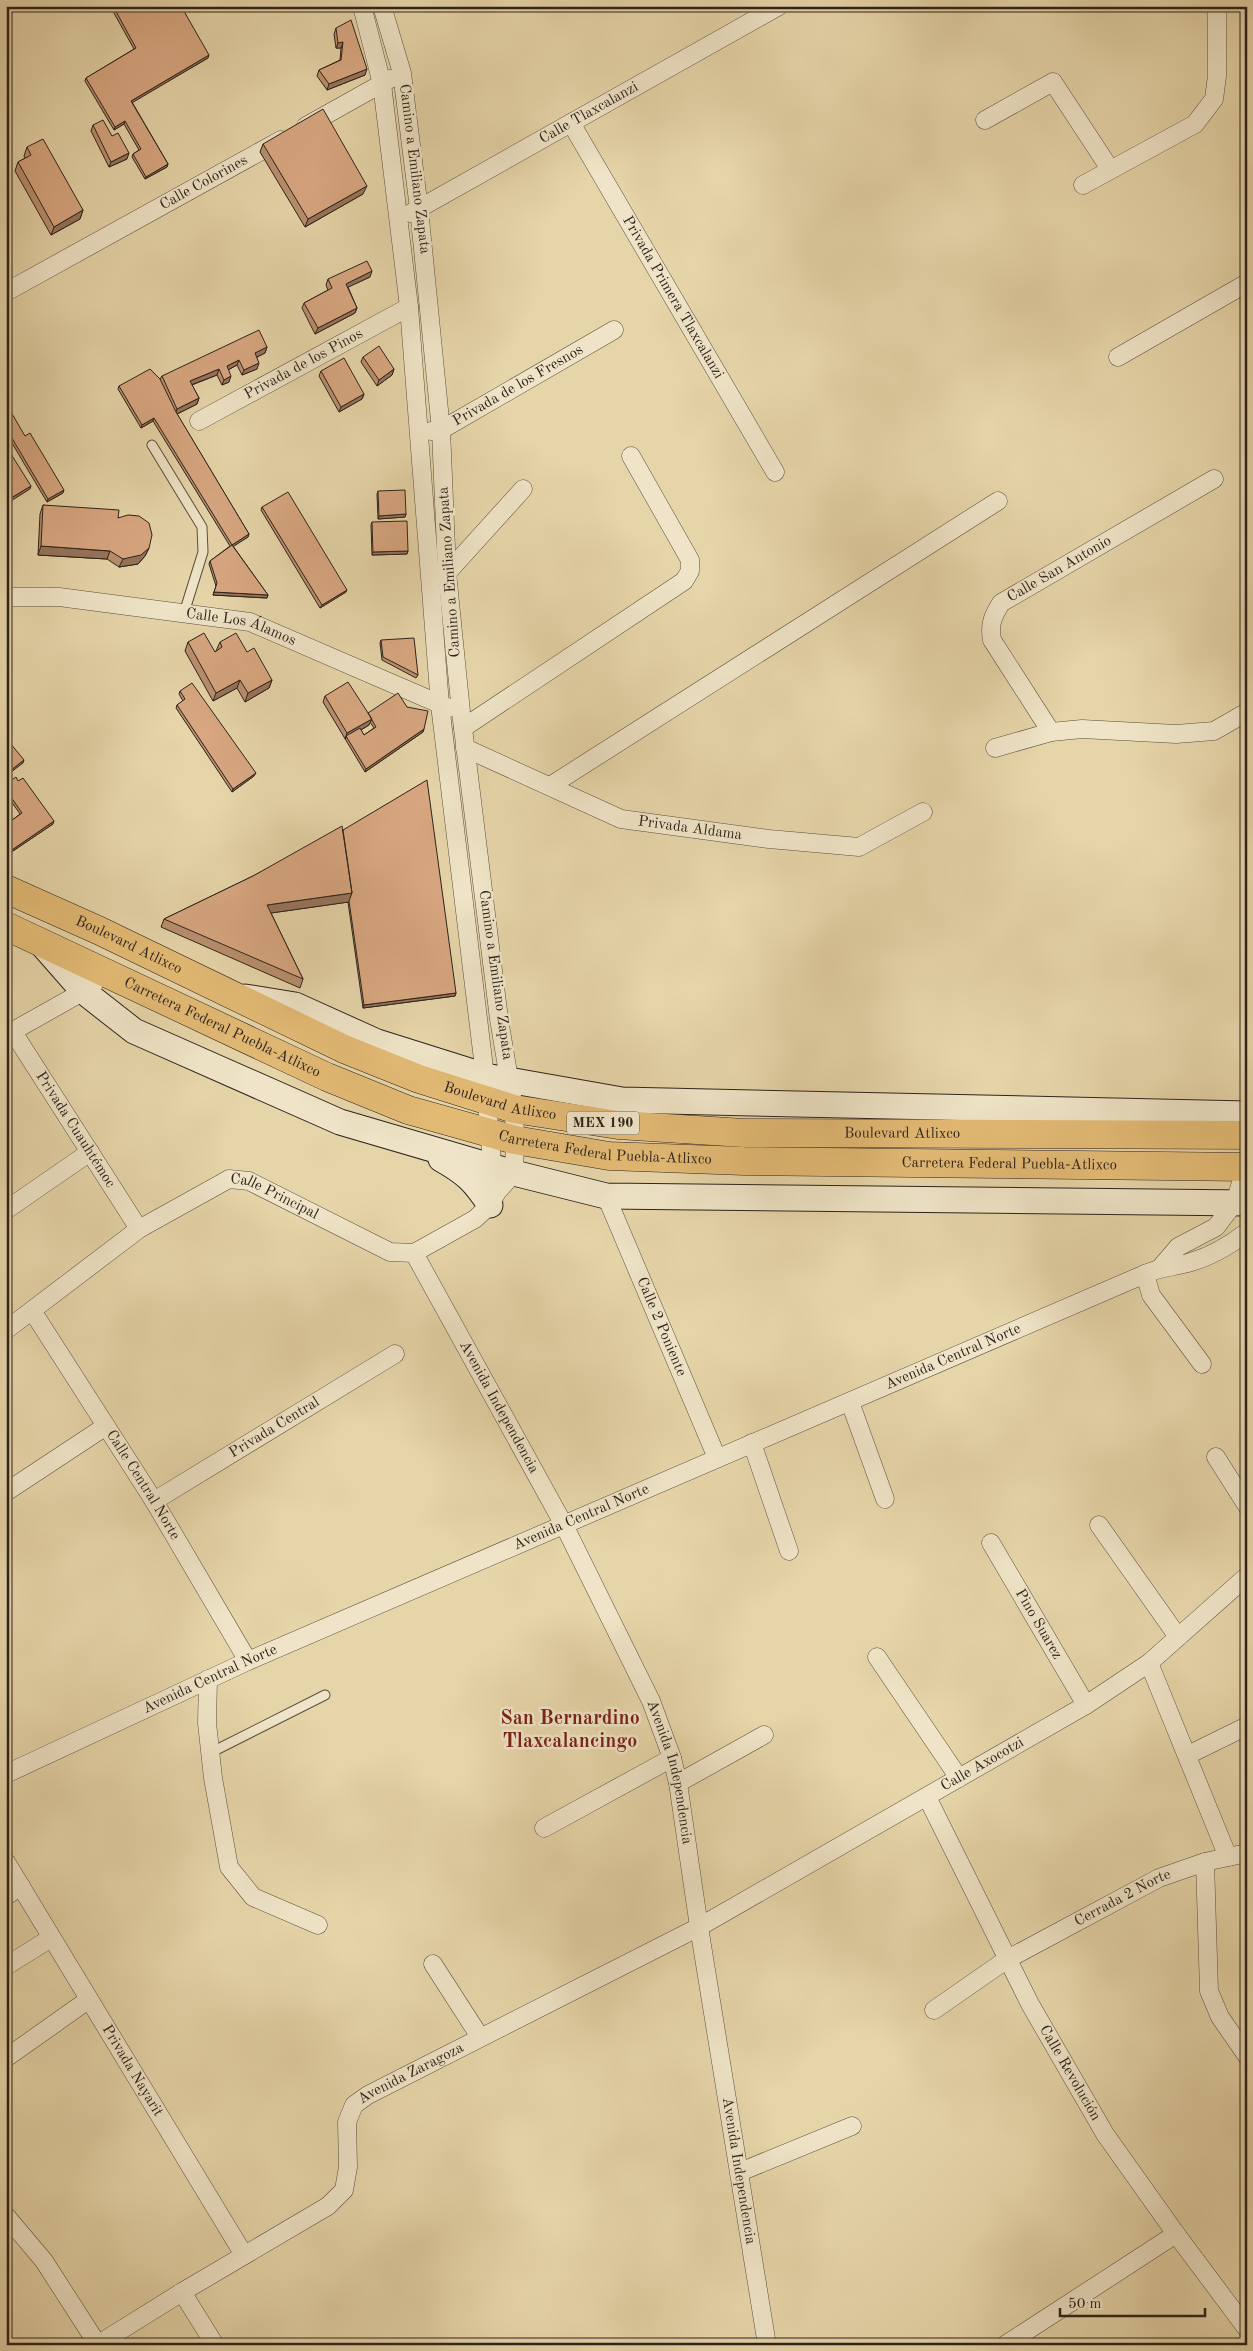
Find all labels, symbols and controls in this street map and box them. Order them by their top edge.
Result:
street label: Calle Tlaxcalanzi [537,79,641,147]
street label: Camino a Emiliano Zapata [396,83,432,256]
street label: Calle Colorines [158,153,250,213]
street label: Privada Primera Tlaxcalanzi [620,213,726,381]
street label: Privada de los Pinos [242,326,365,402]
street label: Privada de los Fresnos [450,342,586,429]
street label: Camino a Emiliano Zapata [437,485,463,658]
street label: Calle San Antonio [1005,533,1114,605]
street label: Calle Los Álamos [185,606,298,648]
street label: Privada Aldama [637,814,744,843]
street label: Camino a Emiliano Zapata [476,889,514,1061]
street label: Boulevard Atlixco [73,914,184,977]
street label: Carretera Federal Puebla-Atlixco [122,975,323,1080]
street label: Privada Cuauhtémoc [33,1069,118,1191]
street label: Boulevard Atlixco [442,1080,557,1123]
road number: MEX 190 [567,1112,639,1134]
street label: Boulevard Atlixco [844,1126,960,1141]
street label: Carretera Federal Puebla-Atlixco [497,1128,712,1167]
street label: Carretera Federal Puebla-Atlixco [901,1155,1117,1173]
street label: Calle Principal [230,1172,321,1222]
street label: Calle 2 Poniente [634,1275,689,1378]
street label: Avenida Central Norte [883,1321,1023,1393]
street label: Avenida Independencia [457,1338,542,1476]
street label: Privada Central [227,1394,322,1461]
street label: Calle Central Norte [103,1427,183,1543]
street label: Avenida Central Norte [511,1481,651,1553]
street label: Pino Suarez [1012,1586,1065,1662]
street label: Avenida Central Norte [141,1642,279,1716]
street label: Avenida Independencia [644,1698,694,1846]
district label: San Bernardino Tlaxcalancingo [500,1709,640,1752]
street label: Calle Axocotzi [938,1735,1026,1794]
street label: Cerrada 2 Norte [1072,1867,1173,1929]
street label: Privada Nayarit [99,2022,166,2119]
street label: Calle Revolución [1037,2023,1103,2123]
street label: Avenida Zaragoza [355,2040,467,2107]
street label: Avenida Independencia [719,2096,758,2246]
scale bar [1060,2286,1206,2318]
text: 50 m [1068,2297,1102,2312]

